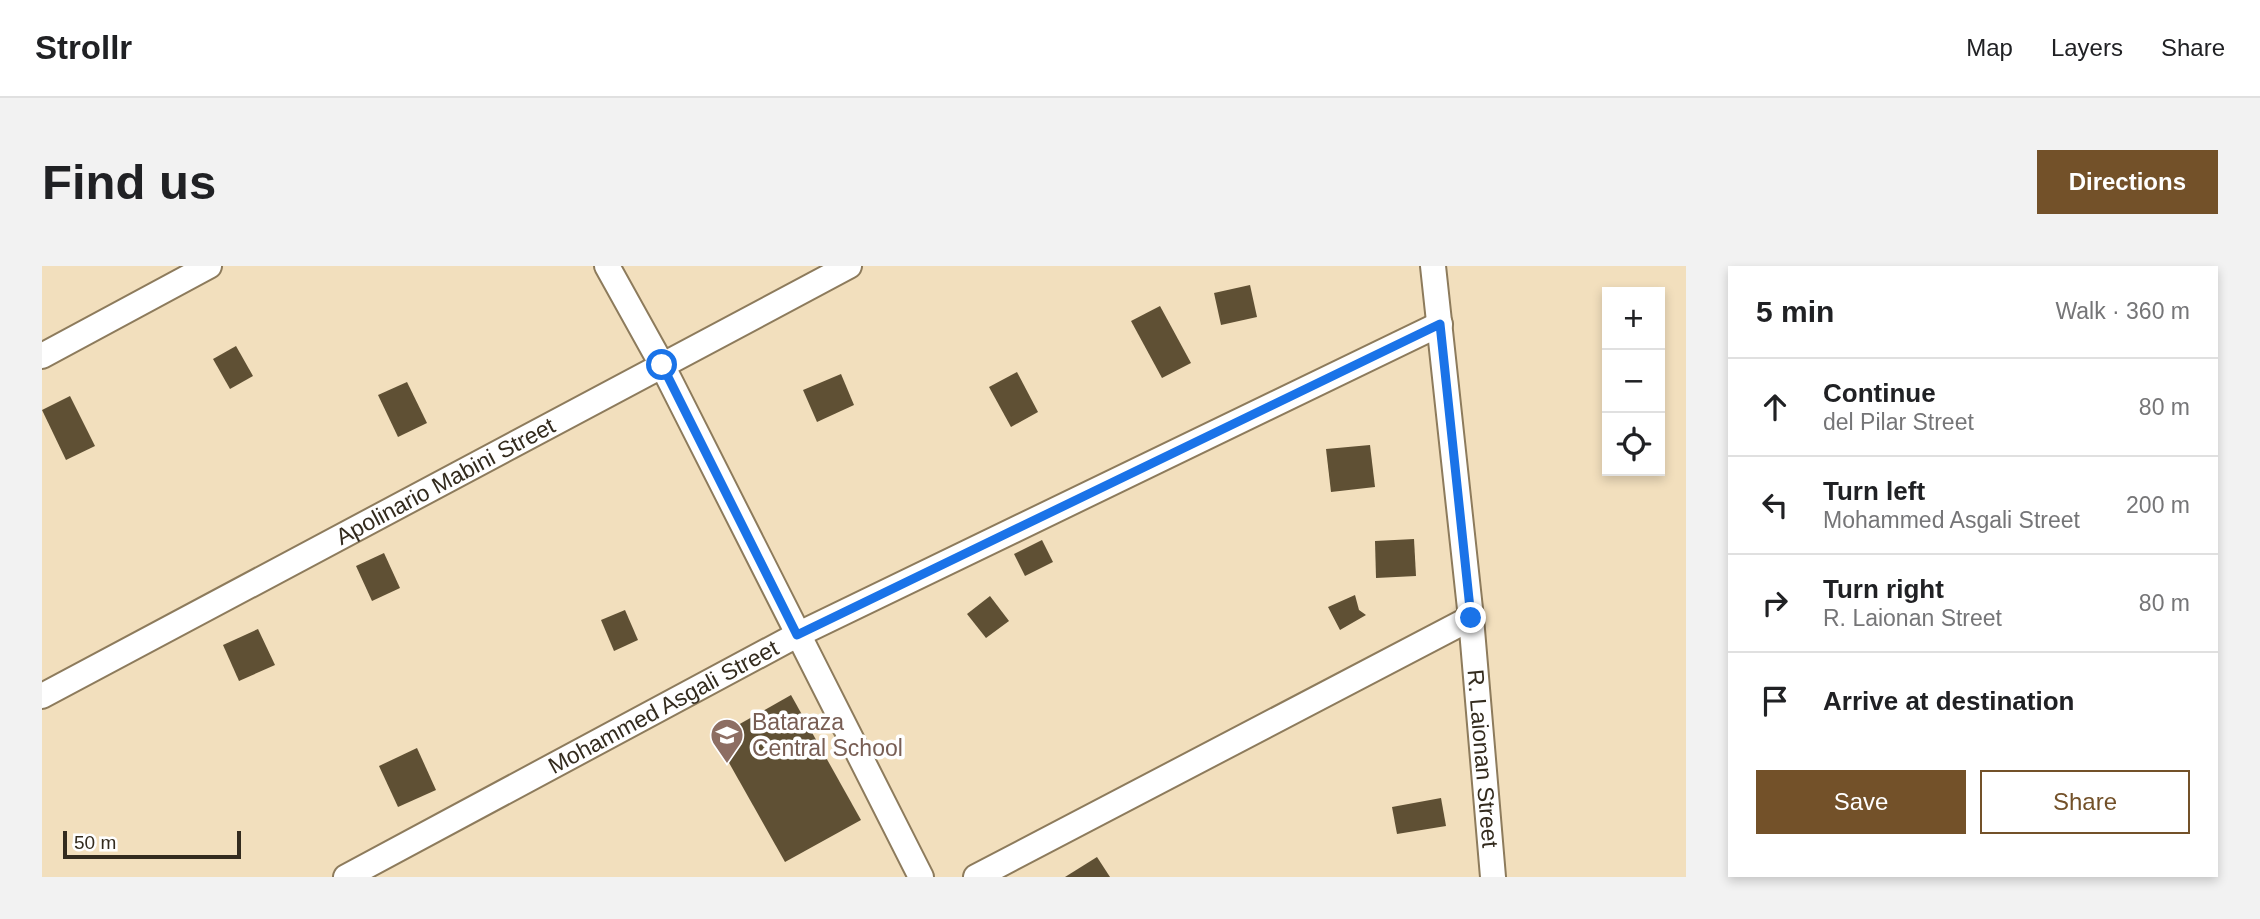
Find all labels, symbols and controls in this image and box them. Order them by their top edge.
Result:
text: Strollr [35,29,132,66]
text: Map [1966,34,2013,61]
text: Layers [2051,34,2123,61]
text: Share [2161,34,2225,61]
button: Directions [2037,150,2218,214]
text: Find us [42,155,216,209]
map controls [1602,287,1665,476]
button: + [1602,287,1665,350]
text: 5 min [1756,295,1834,328]
text: Walk · 360 m [2055,298,2190,324]
route start [646,349,677,380]
button: − [1602,350,1665,413]
text: Continue [1823,378,1936,408]
icon: ahead [1756,388,1794,426]
text: 80 m [2139,394,2190,420]
text: del Pilar Street [1823,409,1974,435]
street label: Apolinario Mabini Street [331,412,560,550]
button: locate [1602,413,1665,476]
text: Turn left [1823,476,1925,506]
icon: left [1756,486,1794,524]
text: 200 m [2126,492,2190,518]
text: Mohammed Asgali Street [1823,507,2080,533]
text: Turn right [1823,574,1944,604]
icon: right [1756,584,1794,622]
text: 80 m [2139,590,2190,616]
route end [1455,602,1486,633]
text: R. Laionan Street [1823,605,2002,631]
street label: Mohammed Asgali Street [544,634,783,779]
street label: R. Laionan Street [1462,668,1504,849]
icon: arrive [1756,682,1794,720]
text: Arrive at destination [1823,686,2074,716]
place label: Bataraza Central School [752,709,903,761]
school or university icon: Bataraza Central School [708,716,746,765]
button: Save [1756,770,1966,834]
button: Share [1980,770,2190,834]
scale bar [63,828,242,860]
text: 50 m [74,832,116,853]

